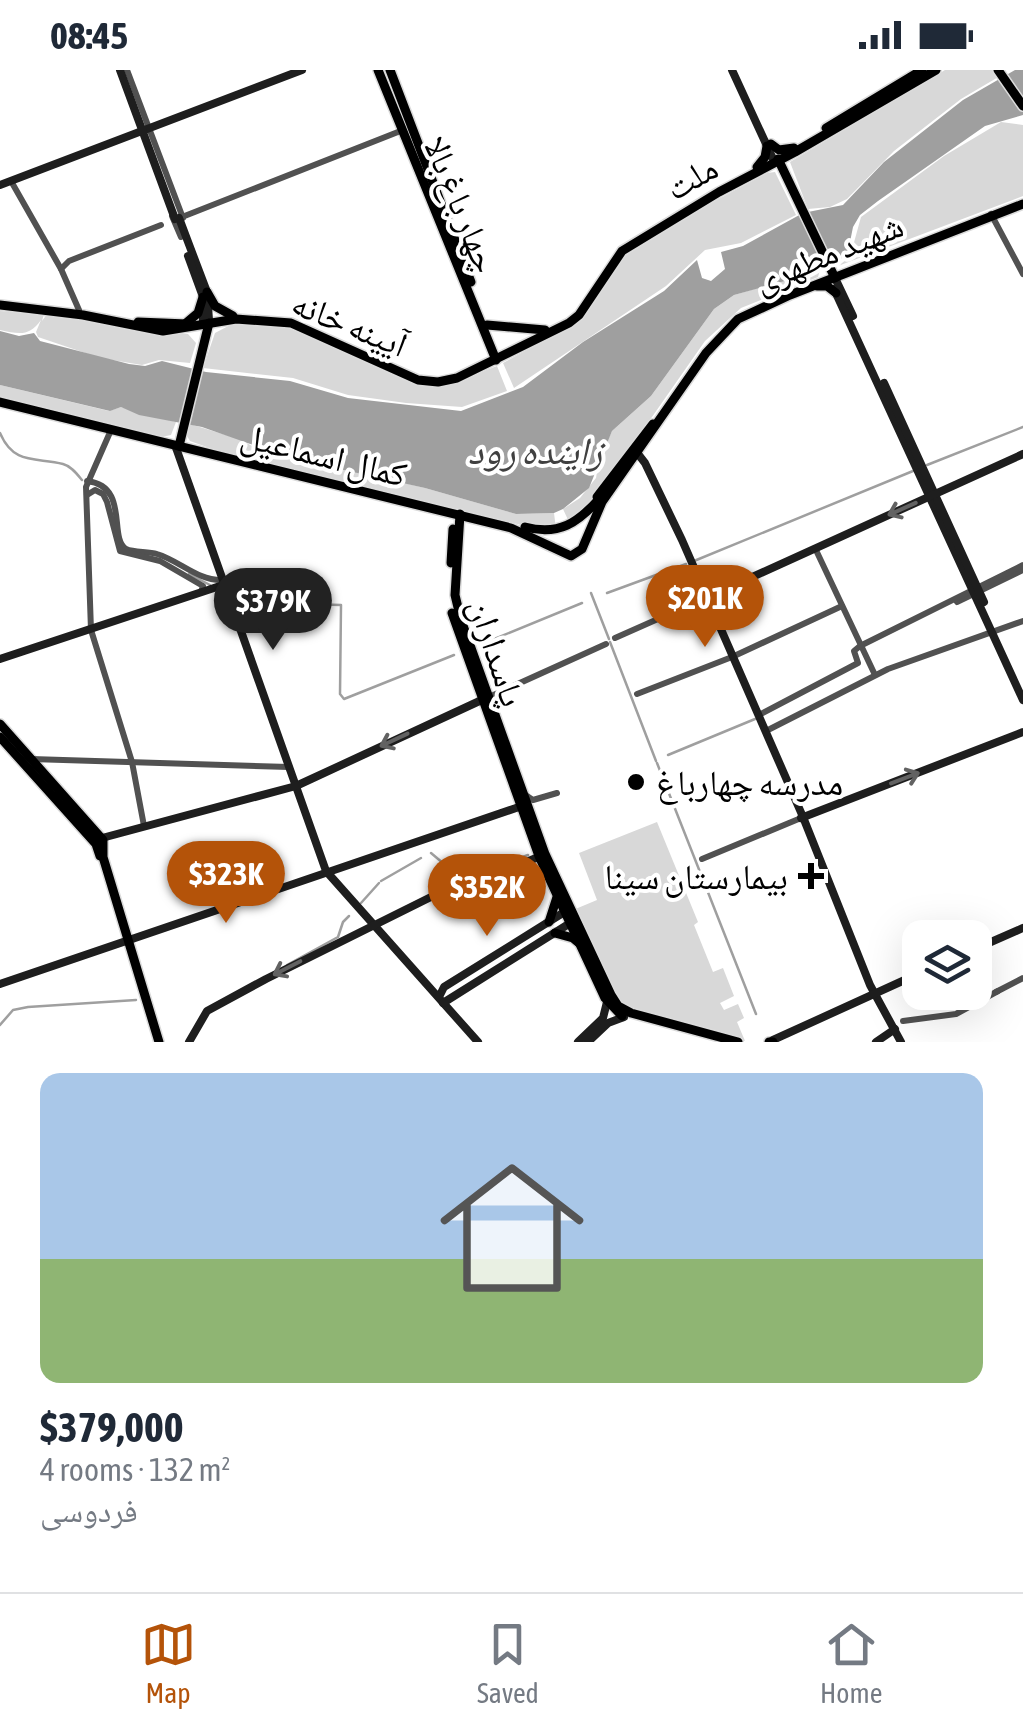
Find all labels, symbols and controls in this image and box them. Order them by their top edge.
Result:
text: 08:45 [50,14,128,57]
street label: چهار باغ بالا [414,130,507,279]
street label: ملت [658,146,724,208]
street label: شهید مطهری [748,204,909,302]
street label: آیینه خانه [286,282,414,365]
street label: کمال اسماعیل [237,414,411,496]
water label: زاینده رود [468,429,606,472]
one-way arrow [887,501,918,519]
pin: $201K [635,565,775,650]
pin: $379K [203,568,343,653]
text: $201K [668,579,742,616]
text: $379K [236,582,310,619]
street label: پاسداران [460,593,534,712]
one-way arrow [380,731,410,750]
place label: مدرسه چهارباغ [656,762,843,805]
one-way arrow [890,767,920,785]
marker: مدرسه چهارباغ [625,771,647,793]
pin: $323K [156,841,296,926]
pin: $352K [417,854,557,939]
text: $323K [189,855,263,892]
place label: بیمارستان سینا [604,856,788,898]
marker: بیمارستان سینا [798,863,824,889]
text: $352K [450,868,524,905]
map controls [902,920,992,1010]
button: layers [902,920,992,1010]
one-way arrow [273,959,303,978]
icon: home [422,1138,602,1318]
text: $379,000 [40,1403,184,1451]
text: 4 rooms · 132 m² [40,1451,230,1488]
text: فردوسی [40,1492,138,1529]
tab: Map [141,1617,196,1709]
tab: Saved [477,1617,539,1709]
tab: Home [820,1617,882,1709]

